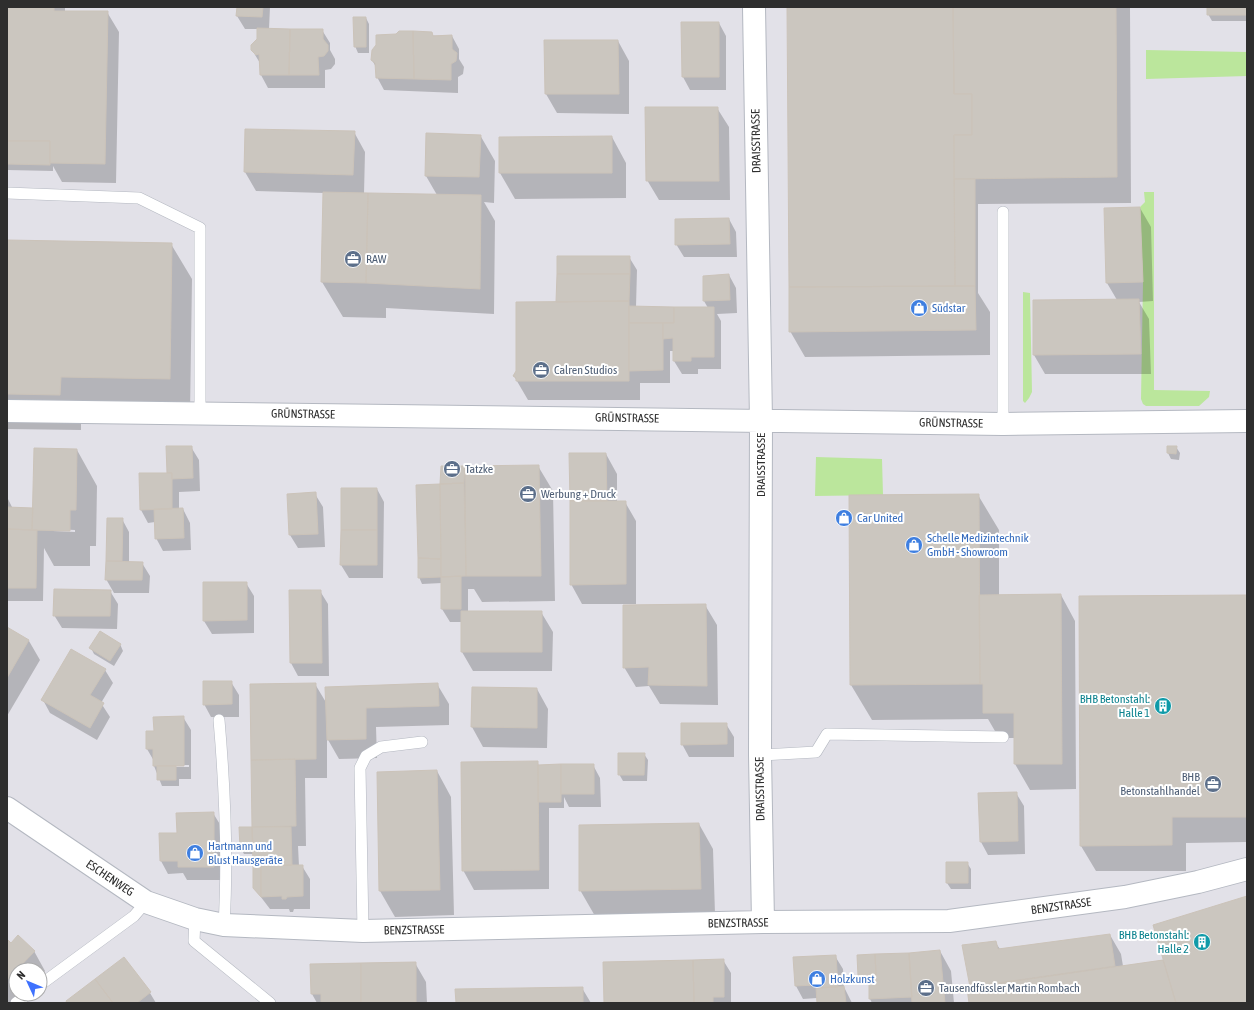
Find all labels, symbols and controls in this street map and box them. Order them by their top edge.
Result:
street label: DRAISSTRASSE [748,109,764,173]
office icon: RAW [343,249,363,269]
place label: RAW [366,252,387,266]
shop icon: Südstar [909,298,929,318]
place label: Südstar [932,301,966,315]
office icon: Calren Studios [531,360,551,380]
place label: Calren Studios [554,363,617,377]
street label: GRÜNSTRASSE [271,406,335,422]
street label: GRÜNSTRASSE [595,410,659,426]
street label: GRÜNSTRASSE [919,415,983,431]
street label: DRAISSTRASSE [754,433,768,497]
office icon: Tatzke [442,459,462,479]
place label: Tatzke [465,462,493,476]
office icon: Werbung + Druck [518,484,538,504]
place label: Werbung + Druck [541,487,617,501]
shop icon: Car United [834,508,854,528]
place label: Car United [857,511,903,525]
place label: Schelle Medizintechnik GmbH - Showroom [927,531,1029,559]
shop icon: Schelle Medizintechnik GmbH - Showroom [904,535,924,555]
place label: BHB Betonstahl: Halle 1 [1080,692,1150,720]
building icon: BHB Betonstahl: Halle 1 [1153,696,1173,716]
street label: DRAISSTRASSE [752,757,768,821]
place label: BHB Betonstahlhandel [1120,770,1201,798]
office icon: BHB Betonstahlhandel [1203,774,1223,794]
place label: Hartmann und Blust Hausgeräte [208,839,283,867]
shop icon: Hartmann und Blust Hausgeräte [185,843,205,863]
street label: ESCHENWEG [83,857,137,899]
street label: BENZSTRASSE [1030,895,1092,917]
street label: BENZSTRASSE [708,915,768,931]
street label: BENZSTRASSE [384,922,444,938]
place label: BHB Betonstahl: Halle 2 [1119,928,1189,956]
building icon: BHB Betonstahl: Halle 2 [1192,932,1212,952]
north arrow [8,962,48,1002]
text: N [14,969,27,982]
shop icon: Holzkunst [807,969,827,989]
place label: Holzkunst [830,972,875,986]
office icon: Tausendfüssler Martin Rombach [916,978,936,998]
place label: Tausendfüssler Martin Rombach [939,981,1080,995]

